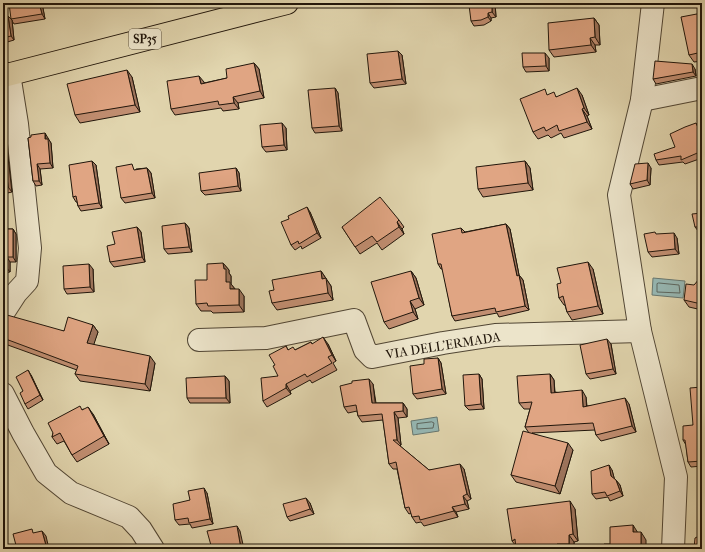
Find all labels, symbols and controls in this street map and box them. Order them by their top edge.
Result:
road number: SP35 [129,29,161,49]
street label: VIA DELL'ERMADA [384,329,502,362]

